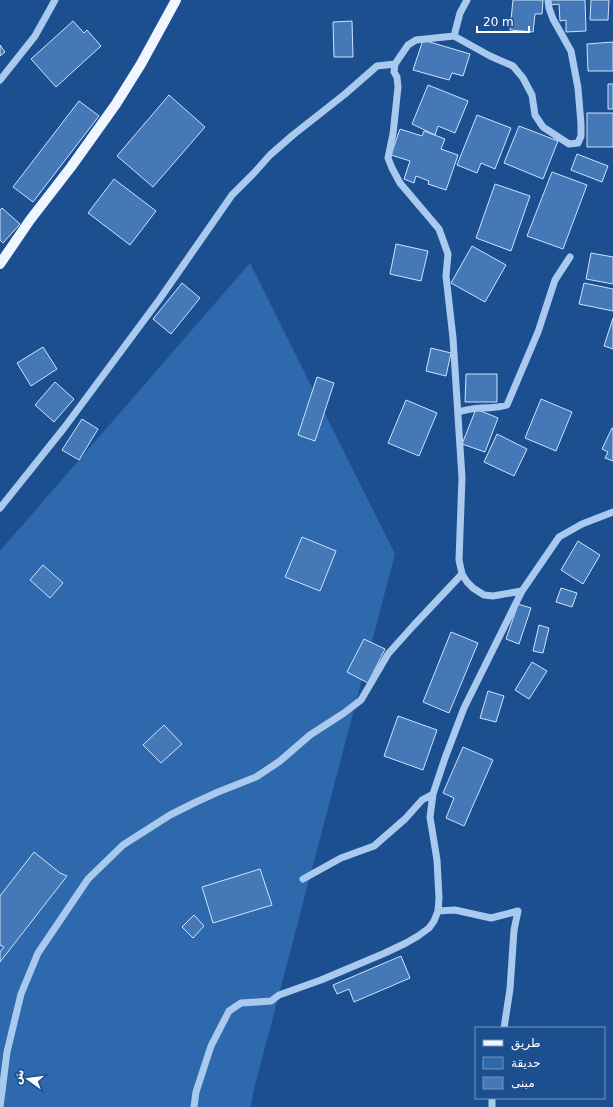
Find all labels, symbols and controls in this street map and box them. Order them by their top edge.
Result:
scale bar [477,8,529,34]
text: 20 m [483,15,514,29]
legend [475,1027,605,1099]
text: طريق [511,1036,541,1051]
text: حديقة [511,1056,541,1070]
north arrow [8,1059,48,1099]
text: ش [11,1068,27,1086]
text: مبنى [511,1076,535,1090]

